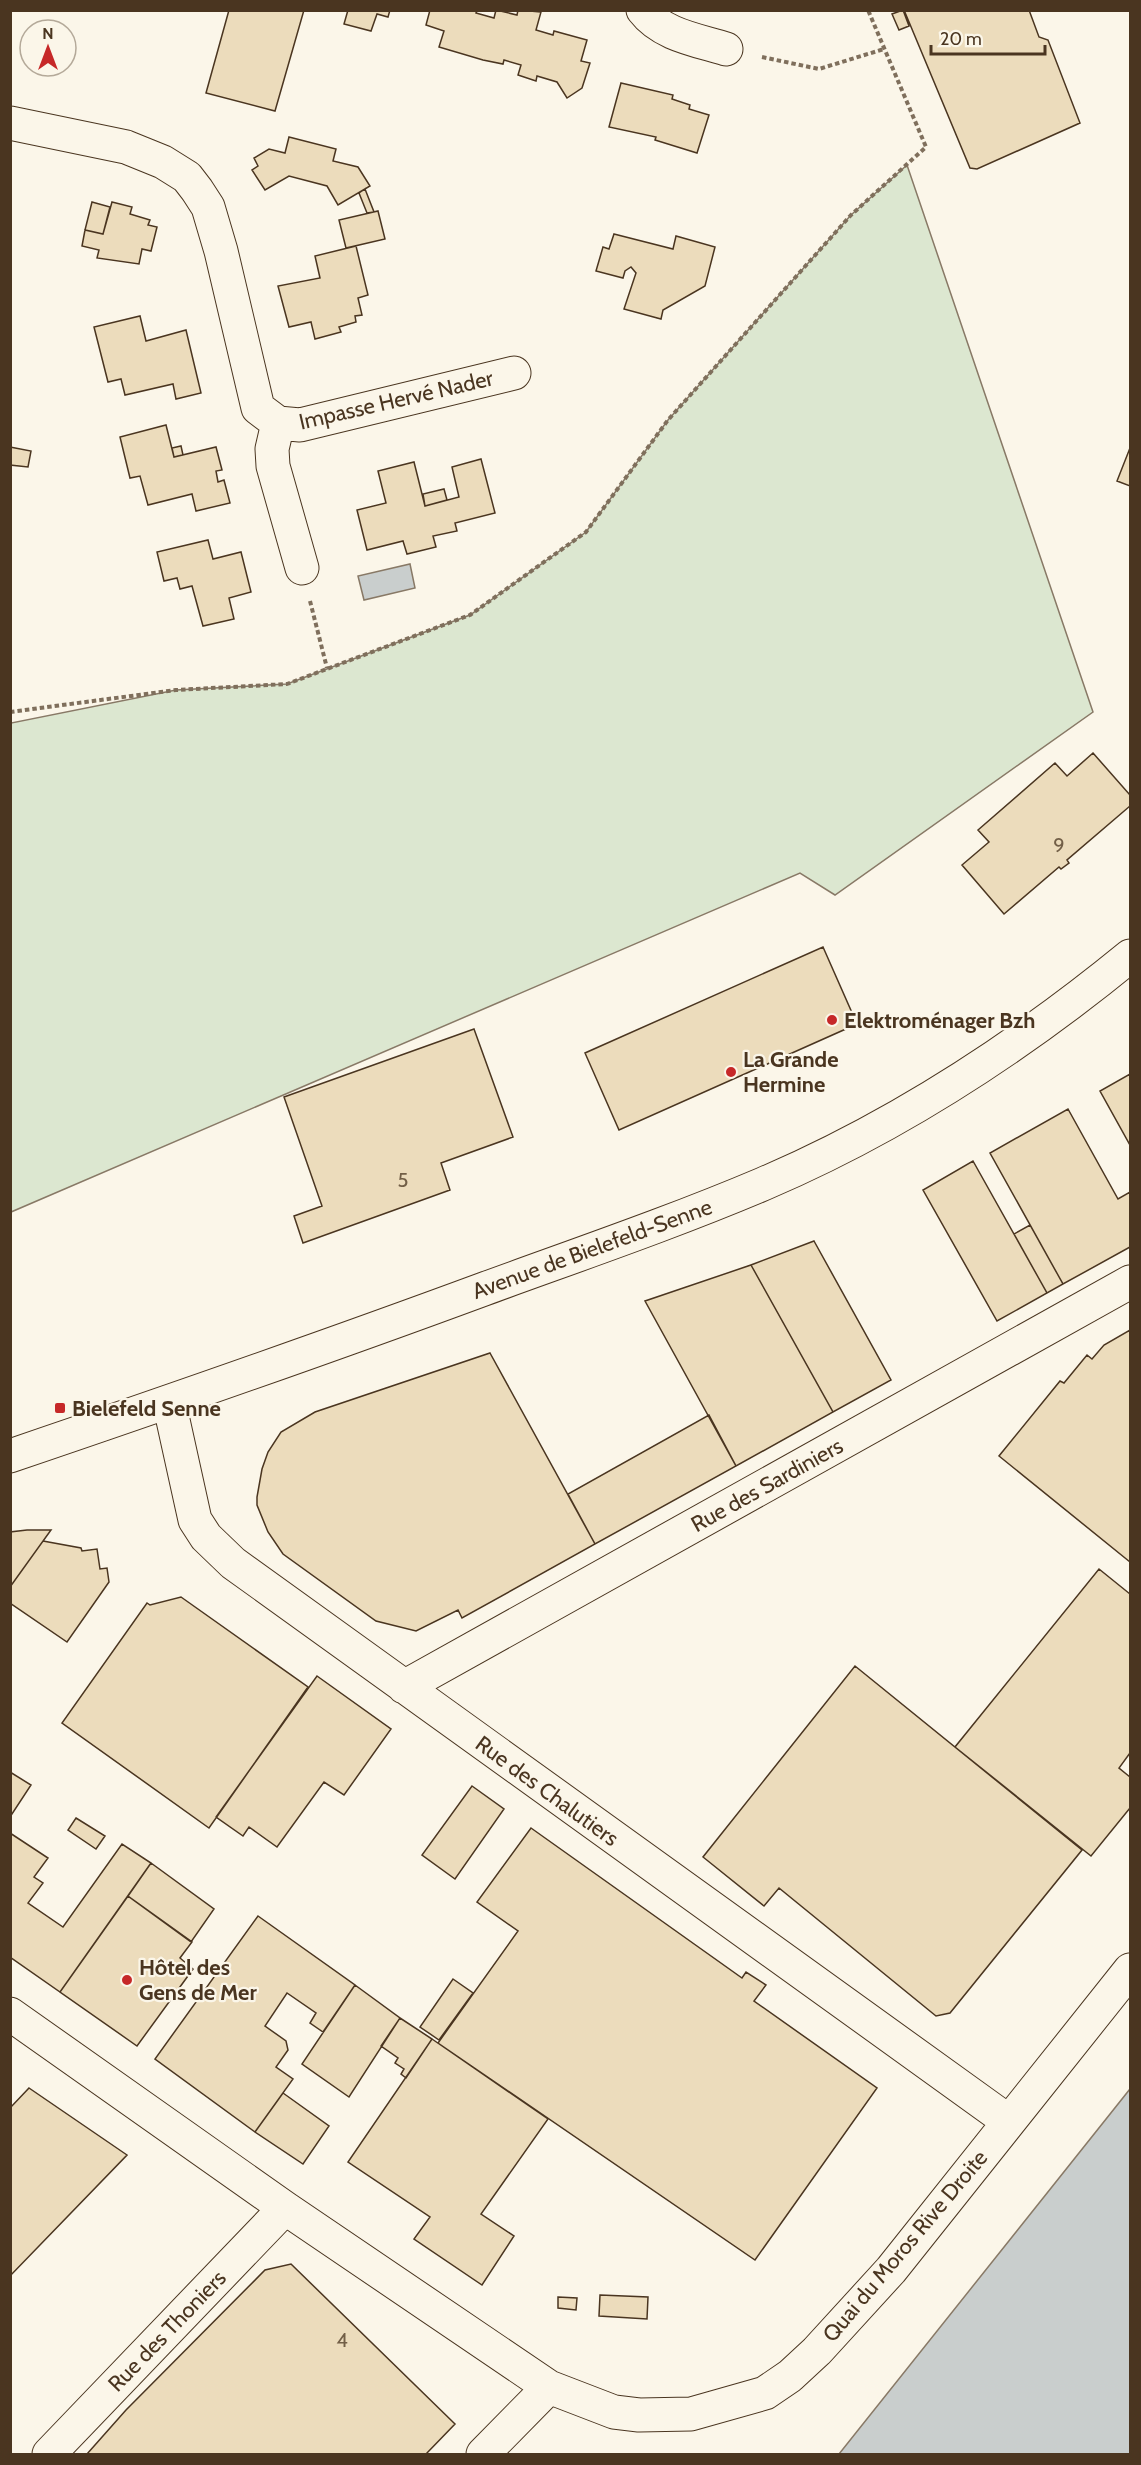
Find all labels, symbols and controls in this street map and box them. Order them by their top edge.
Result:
north arrow [18,18,78,78]
scale bar [931,18,1045,56]
text: N [42,24,54,43]
text: 20 m [940,28,982,50]
street label: Impasse Hervé Nader [296,365,496,435]
house number: 9 [1053,833,1065,857]
place label: Elektroménager Bzh [844,1007,1035,1034]
marker: Elektroménager Bzh [825,1013,839,1027]
place label: La Grande Hermine [743,1046,838,1098]
marker: La Grande Hermine [724,1065,738,1079]
house number: 5 [398,1168,408,1192]
street label: Avenue de Bielefeld-Senne [468,1193,716,1305]
place label: Bielefeld Senne [72,1395,221,1422]
marker: Bielefeld Senne [53,1401,67,1415]
street label: Rue des Sardiniers [686,1432,848,1538]
street label: Rue des Chalutiers [470,1730,624,1852]
place label: Hôtel des Gens de Mer [139,1954,257,2006]
marker: Hôtel des Gens de Mer [120,1973,134,1987]
street label: Quai du Moros Rive Droite [817,2145,993,2347]
street label: Rue des Thoniers [102,2265,232,2397]
house number: 4 [336,2328,348,2352]

